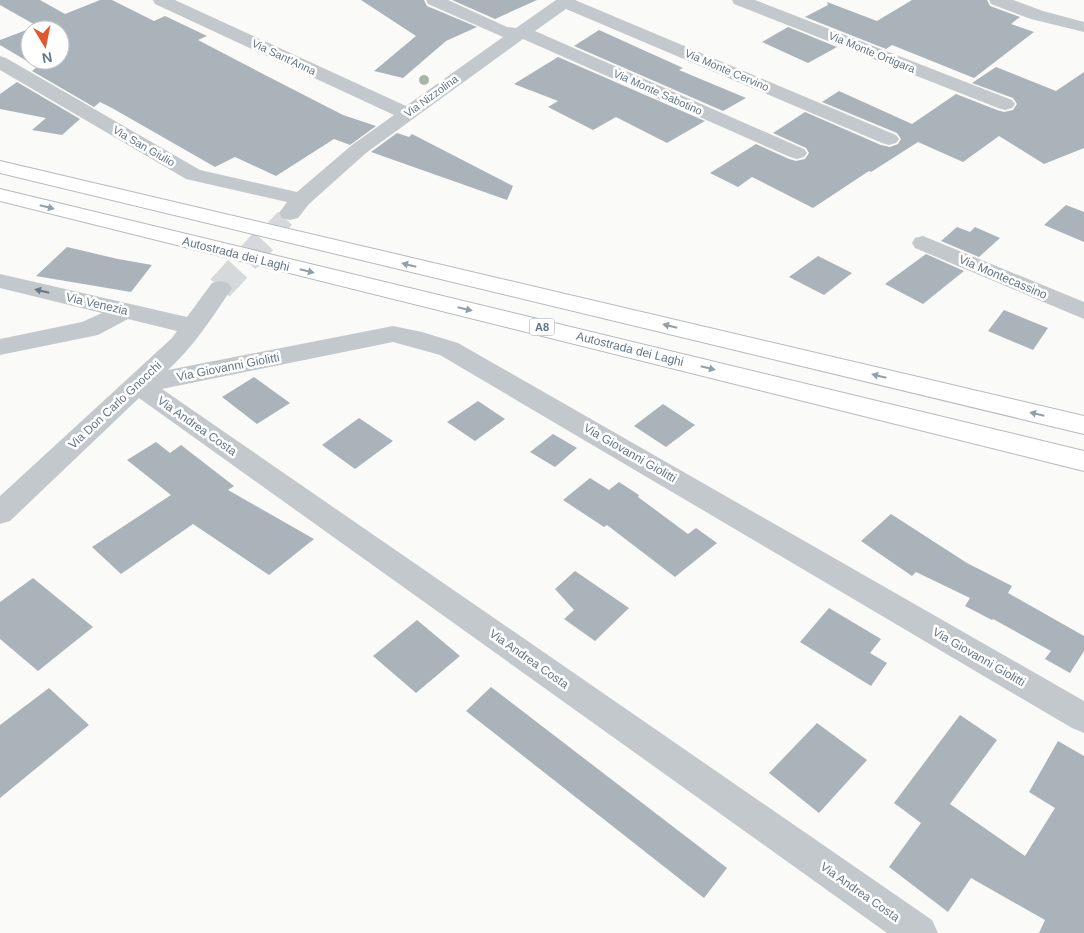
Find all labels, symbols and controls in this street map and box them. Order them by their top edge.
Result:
north arrow [20,20,70,70]
street label: Via Monte Ortigara [827,29,918,75]
street label: Via Sant'Anna [250,37,319,77]
street label: Via Monte Cervino [683,47,771,93]
text: N [41,49,54,67]
street label: Via Monte Sabotino [612,67,704,117]
street label: Via Nizzolina [402,72,461,119]
street label: Via San Giulio [111,123,177,169]
one-way arrow [40,203,55,211]
street label: Autostrada dei Laghi [181,234,291,274]
street label: Via Montecassino [957,252,1050,302]
one-way arrow [401,261,416,269]
one-way arrow [299,267,314,275]
one-way arrow [35,287,50,295]
street label: Via Venezia [65,290,130,318]
one-way arrow [458,305,473,313]
road number: A8 [530,318,554,336]
one-way arrow [662,322,677,330]
street label: Autostrada dei Laghi [575,329,685,369]
street label: Via Giovanni Giolitti [175,350,281,384]
street label: Via Don Carlo Gnocchi [66,358,164,452]
one-way arrow [700,364,715,372]
one-way arrow [871,372,886,380]
street label: Via Andrea Costa [155,394,239,459]
one-way arrow [1029,410,1044,418]
street label: Via Giovanni Giolitti [581,421,679,485]
street label: Via Giovanni Giolitti [930,625,1028,689]
street label: Via Andrea Costa [487,627,571,692]
street label: Via Andrea Costa [818,860,902,925]

